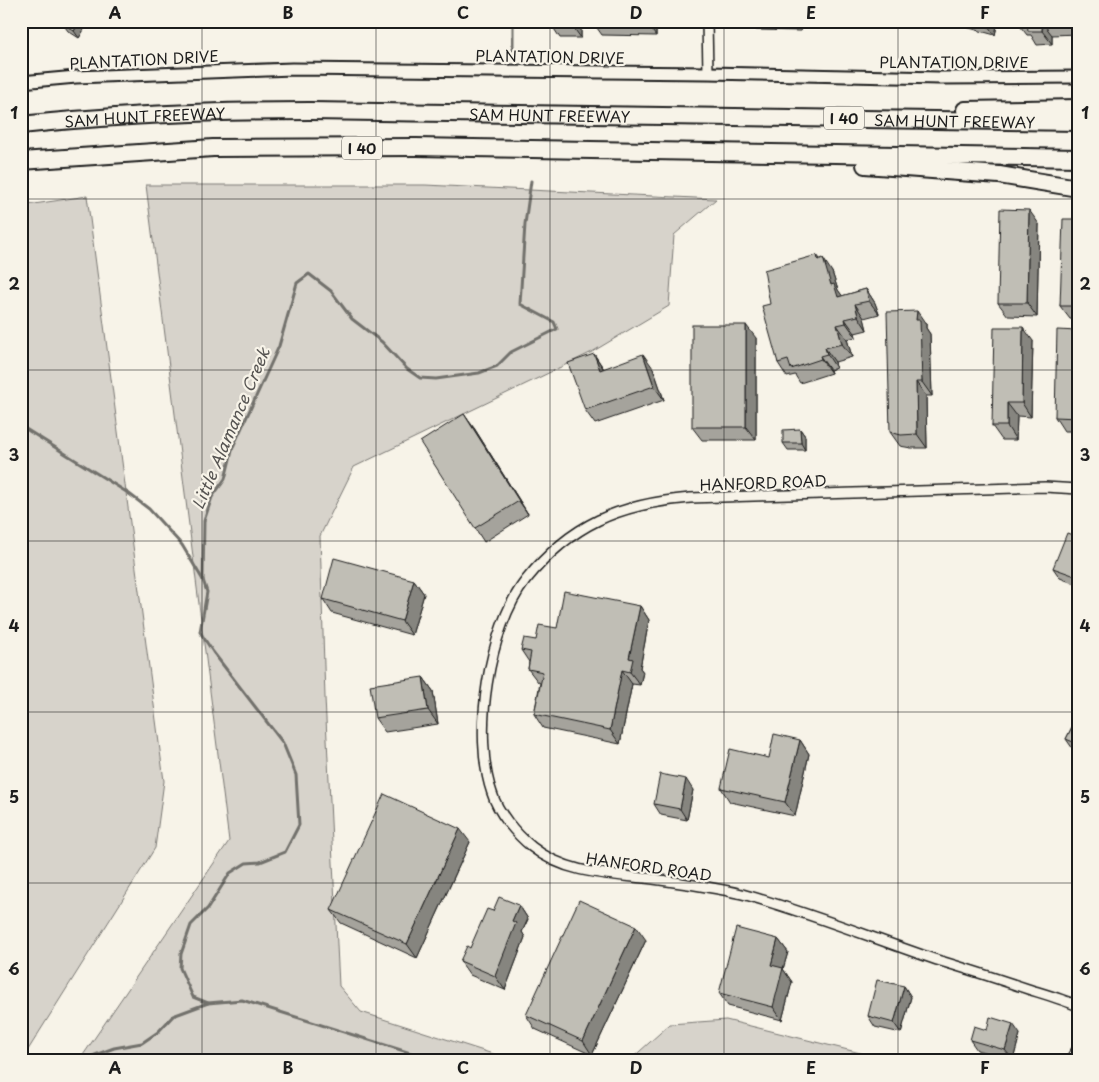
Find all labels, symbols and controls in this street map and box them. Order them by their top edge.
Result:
text: A [109,0,122,24]
text: B [283,0,294,24]
text: C [457,0,469,24]
text: D [630,0,642,24]
text: E [806,0,816,24]
text: F [980,0,990,24]
street label: PLANTATION DRIVE [475,43,625,69]
street label: PLANTATION DRIVE [69,44,219,74]
street label: PLANTATION DRIVE [879,50,1029,73]
text: 1 [10,100,18,124]
text: 1 [1081,100,1089,124]
street label: SAM HUNT FREEWAY [63,101,226,132]
street label: SAM HUNT FREEWAY [469,102,631,127]
road number: I 40 [824,106,864,130]
street label: SAM HUNT FREEWAY [874,108,1036,133]
road number: I 40 [342,136,382,160]
text: 2 [8,271,20,295]
text: 2 [1079,271,1091,295]
water label: Little Alamance Creek [185,342,275,512]
text: 3 [9,442,19,466]
text: 3 [1080,442,1090,466]
street label: HANFORD ROAD [699,468,827,496]
text: 4 [9,613,20,637]
text: 4 [1080,613,1091,637]
text: 5 [9,784,19,808]
text: 5 [1080,784,1090,808]
street label: HANFORD ROAD [584,846,714,886]
text: 6 [8,956,20,980]
text: 6 [1079,956,1091,980]
text: A [109,1055,122,1079]
text: B [283,1055,294,1079]
text: C [457,1055,469,1079]
text: D [630,1055,642,1079]
text: E [806,1055,816,1079]
text: F [980,1055,990,1079]

